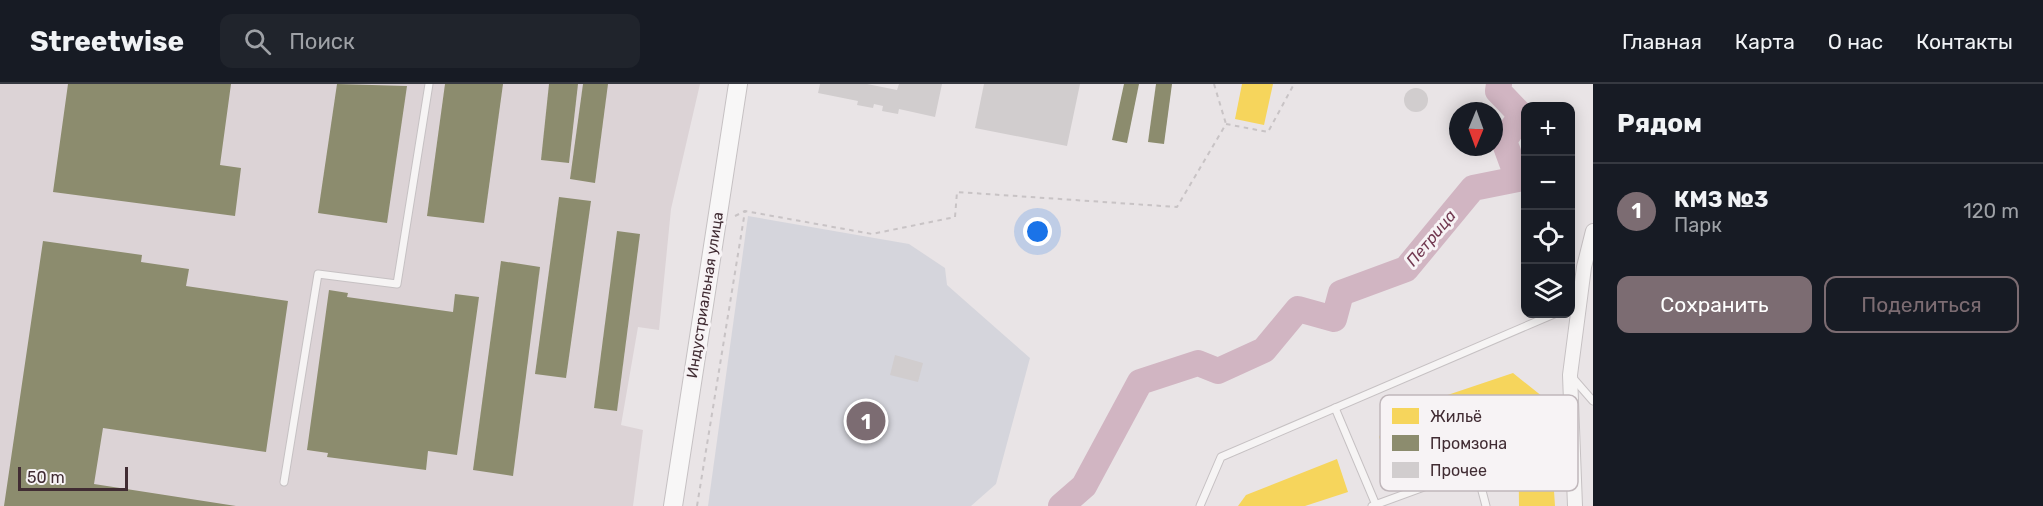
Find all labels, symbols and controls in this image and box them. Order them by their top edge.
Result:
search box [220,14,640,68]
text: Streetwise [30,25,184,58]
icon: search [241,25,274,58]
text: Поиск [289,28,355,55]
text: Главная [1622,29,1702,54]
text: Карта [1735,29,1795,54]
text: О нас [1828,29,1883,54]
text: Контакты [1916,29,2013,54]
north arrow [1449,102,1503,156]
map controls [1521,102,1575,318]
button: + [1521,102,1575,156]
text: Рядом [1617,108,1702,139]
button: − [1521,156,1575,210]
text: КМЗ №3 [1674,186,1769,213]
text: 1 [1632,199,1641,223]
text: 120 m [1963,199,2019,223]
water label: Петрица [1402,206,1460,270]
button: locate [1521,210,1575,264]
street label: Индустриальная улица [683,211,727,379]
text: Парк [1674,213,1722,237]
your location [1023,217,1052,246]
button: layers [1521,264,1575,318]
button: Сохранить [1617,276,1812,333]
button: Поделиться [1824,276,2019,333]
legend [1380,395,1578,491]
pin: 1 [846,398,886,444]
text: Жильё [1430,407,1482,426]
text: Промзона [1430,434,1507,453]
text: Прочее [1430,461,1487,480]
scale bar [18,464,128,492]
text: 50 m [27,468,65,487]

